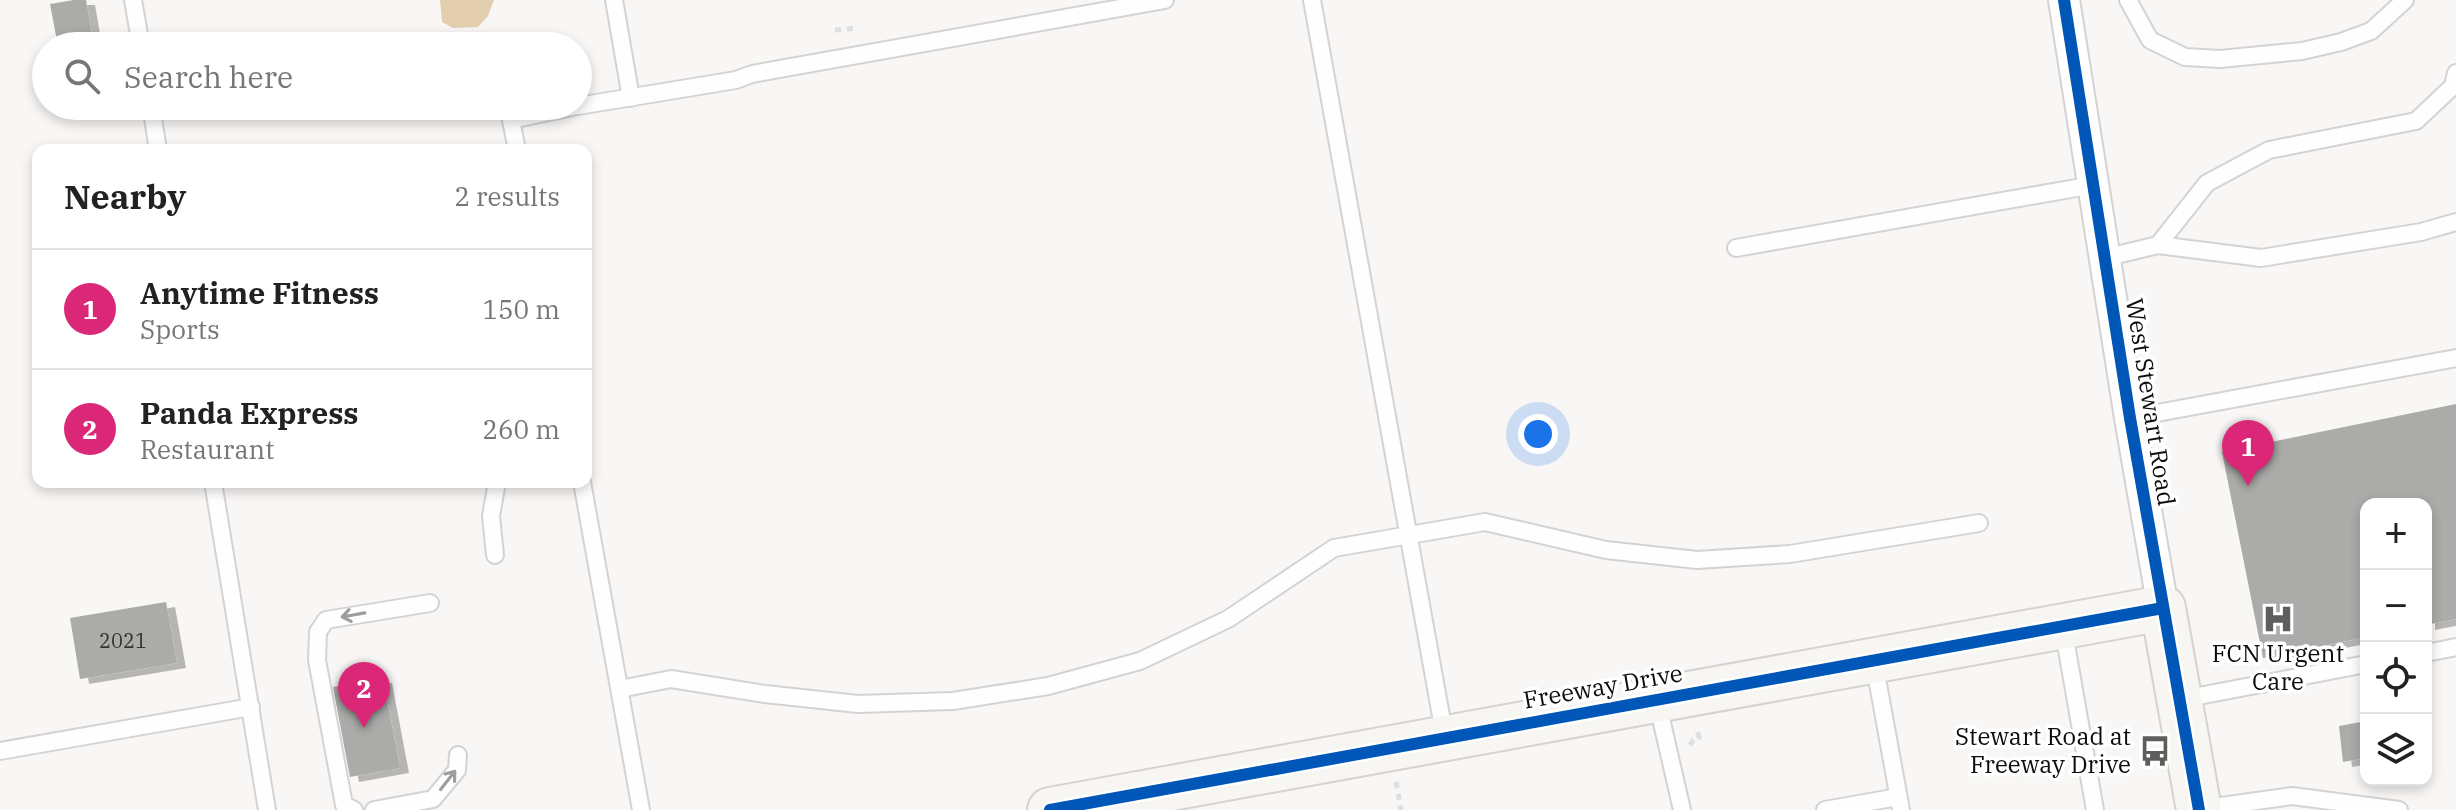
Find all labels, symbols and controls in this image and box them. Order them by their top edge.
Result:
search box [32,32,592,120]
icon: search [60,54,104,98]
text: Search here [124,57,293,96]
text: Nearby [64,174,186,218]
text: 2 results [454,179,560,213]
text: Anytime Fitness [140,273,379,312]
text: 1 [82,292,98,326]
text: 150 m [482,292,560,326]
street label: West Stewart Road [2119,296,2183,508]
text: Sports [140,312,220,346]
text: Panda Express [140,393,358,432]
text: 2 [82,412,98,446]
text: 260 m [482,412,560,446]
your location [1518,414,1558,454]
pin: 1 [2222,420,2274,486]
text: Restaurant [140,432,274,466]
map controls [2360,498,2432,786]
button: + [2360,498,2432,570]
button: − [2360,570,2432,642]
hospital icon: FCN Urgent Care [2261,602,2295,636]
one-way arrow [341,608,366,623]
house number: 2021 [99,627,147,654]
place label: FCN Urgent Care [2212,637,2344,697]
button: locate [2360,642,2432,714]
street label: Freeway Drive [1521,656,1685,716]
pin: 2 [338,662,390,728]
button: layers [2360,714,2432,786]
place label: Stewart Road at Freeway Drive [1955,720,2131,780]
bus stop icon: Stewart Road at Freeway Drive [2138,734,2172,768]
one-way arrow [440,770,457,791]

